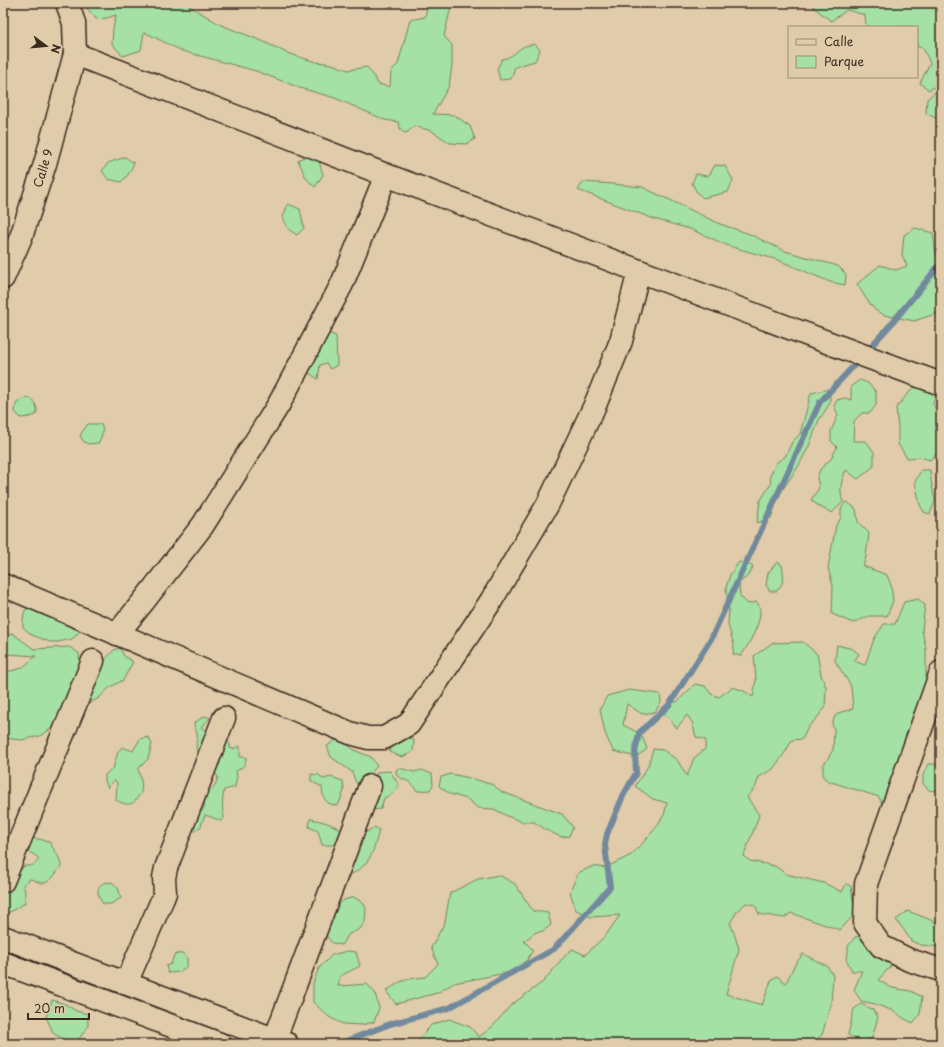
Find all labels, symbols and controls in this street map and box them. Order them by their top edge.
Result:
north arrow [26,26,66,66]
legend [788,26,918,78]
text: Calle [824,32,854,50]
text: N [47,42,65,56]
text: Parque [824,52,864,70]
street label: Calle 9 [28,147,57,190]
scale bar [28,995,89,1021]
text: 20 m [34,999,65,1017]

